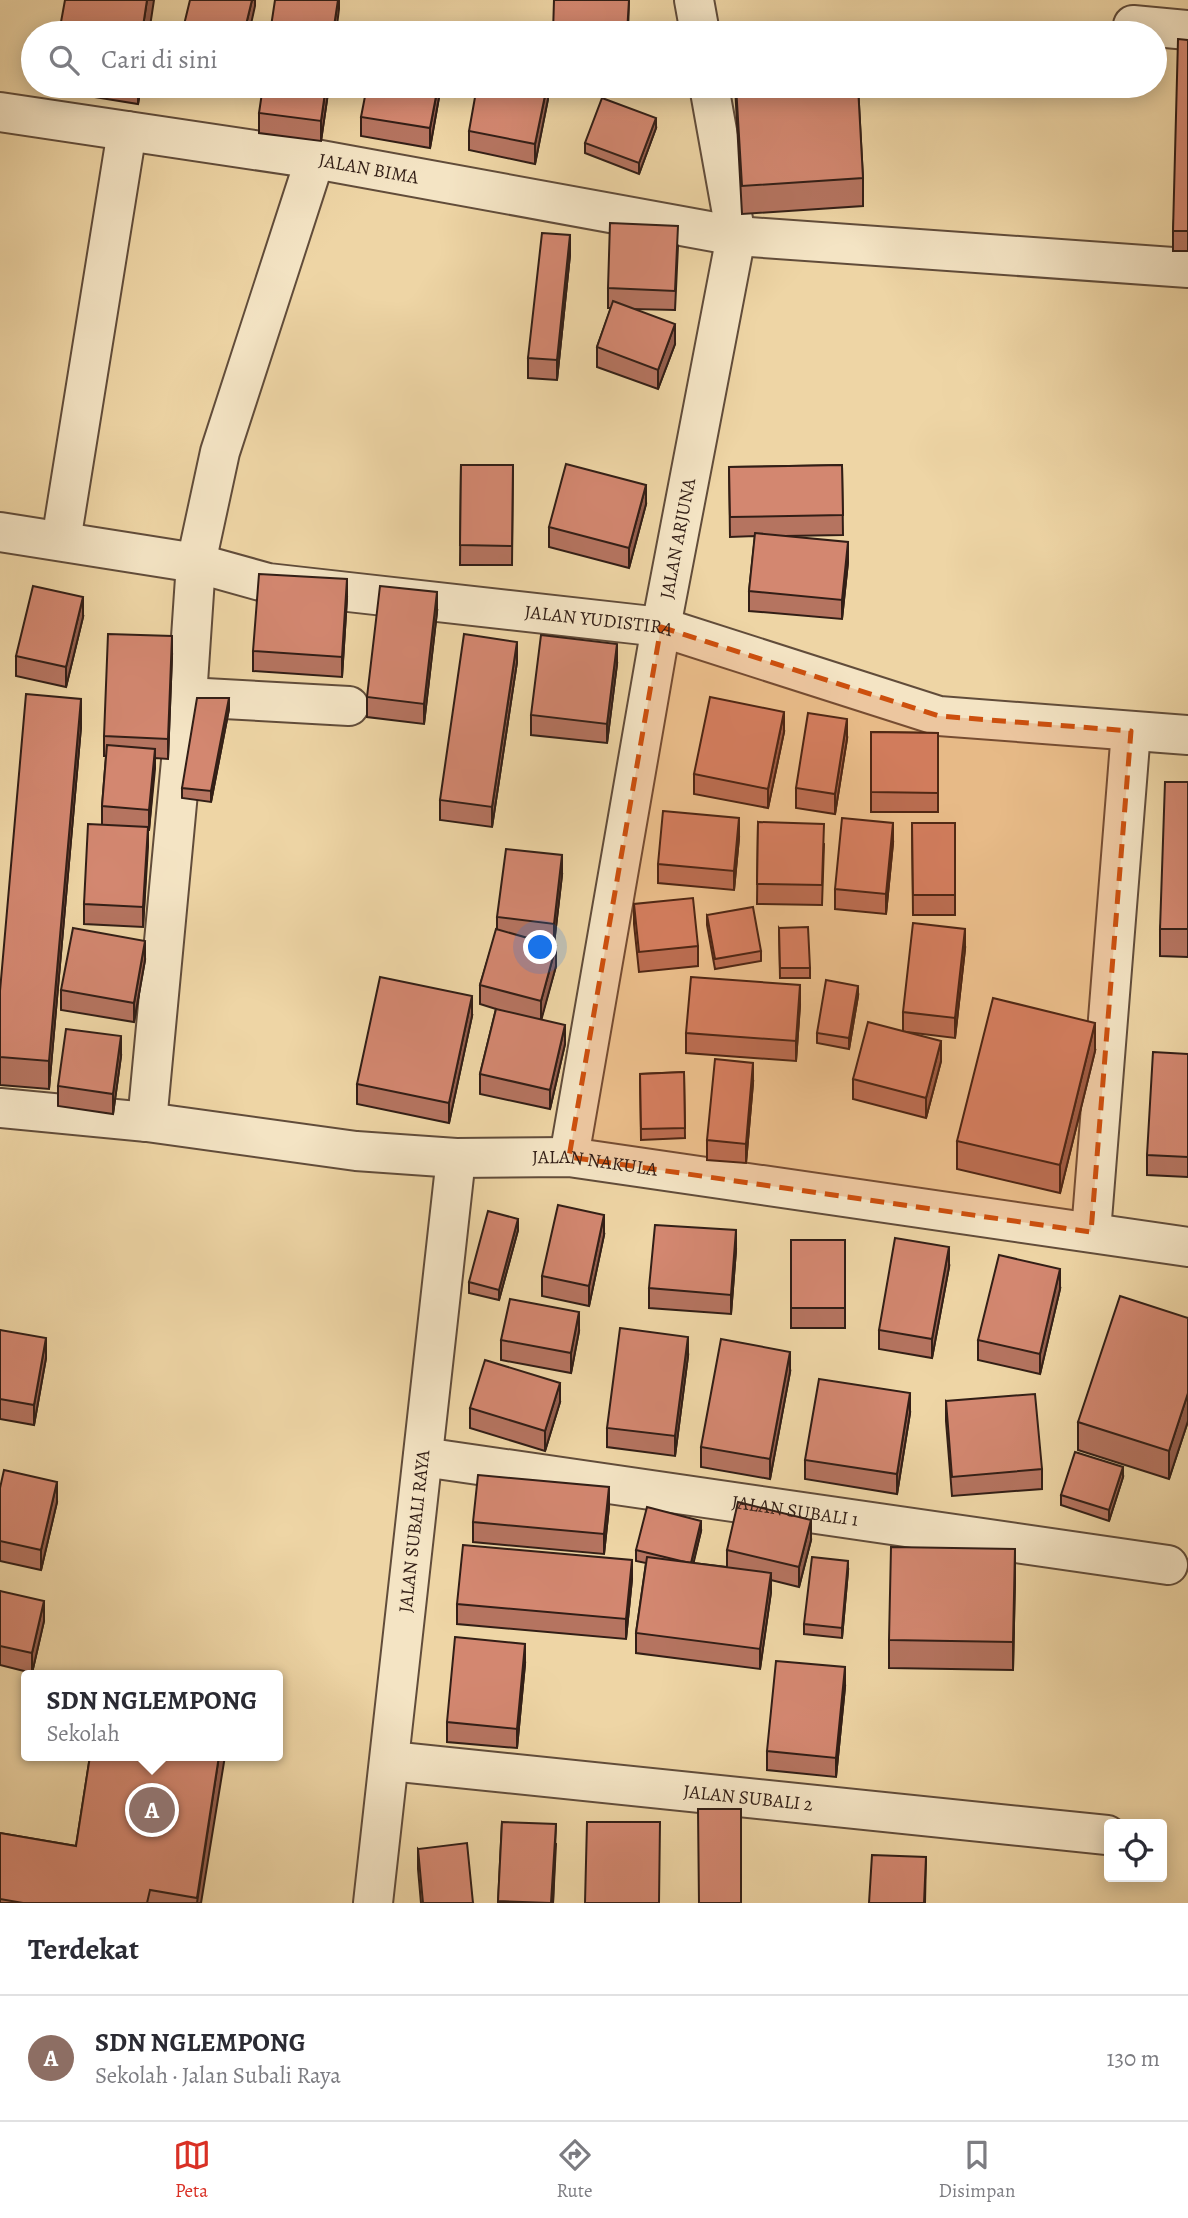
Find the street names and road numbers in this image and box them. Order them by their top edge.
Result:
street label: JALAN BIMA [317,147,422,191]
street label: JALAN ARJUNA [654,475,702,601]
street label: JALAN YUDISTIRA [523,599,677,643]
street label: JALAN NAKULA [532,1144,660,1183]
street label: JALAN SUBALI RAYA [392,1448,436,1614]
street label: JALAN SUBALI 1 [730,1489,861,1533]
street label: JALAN SUBALI 2 [682,1778,814,1818]

